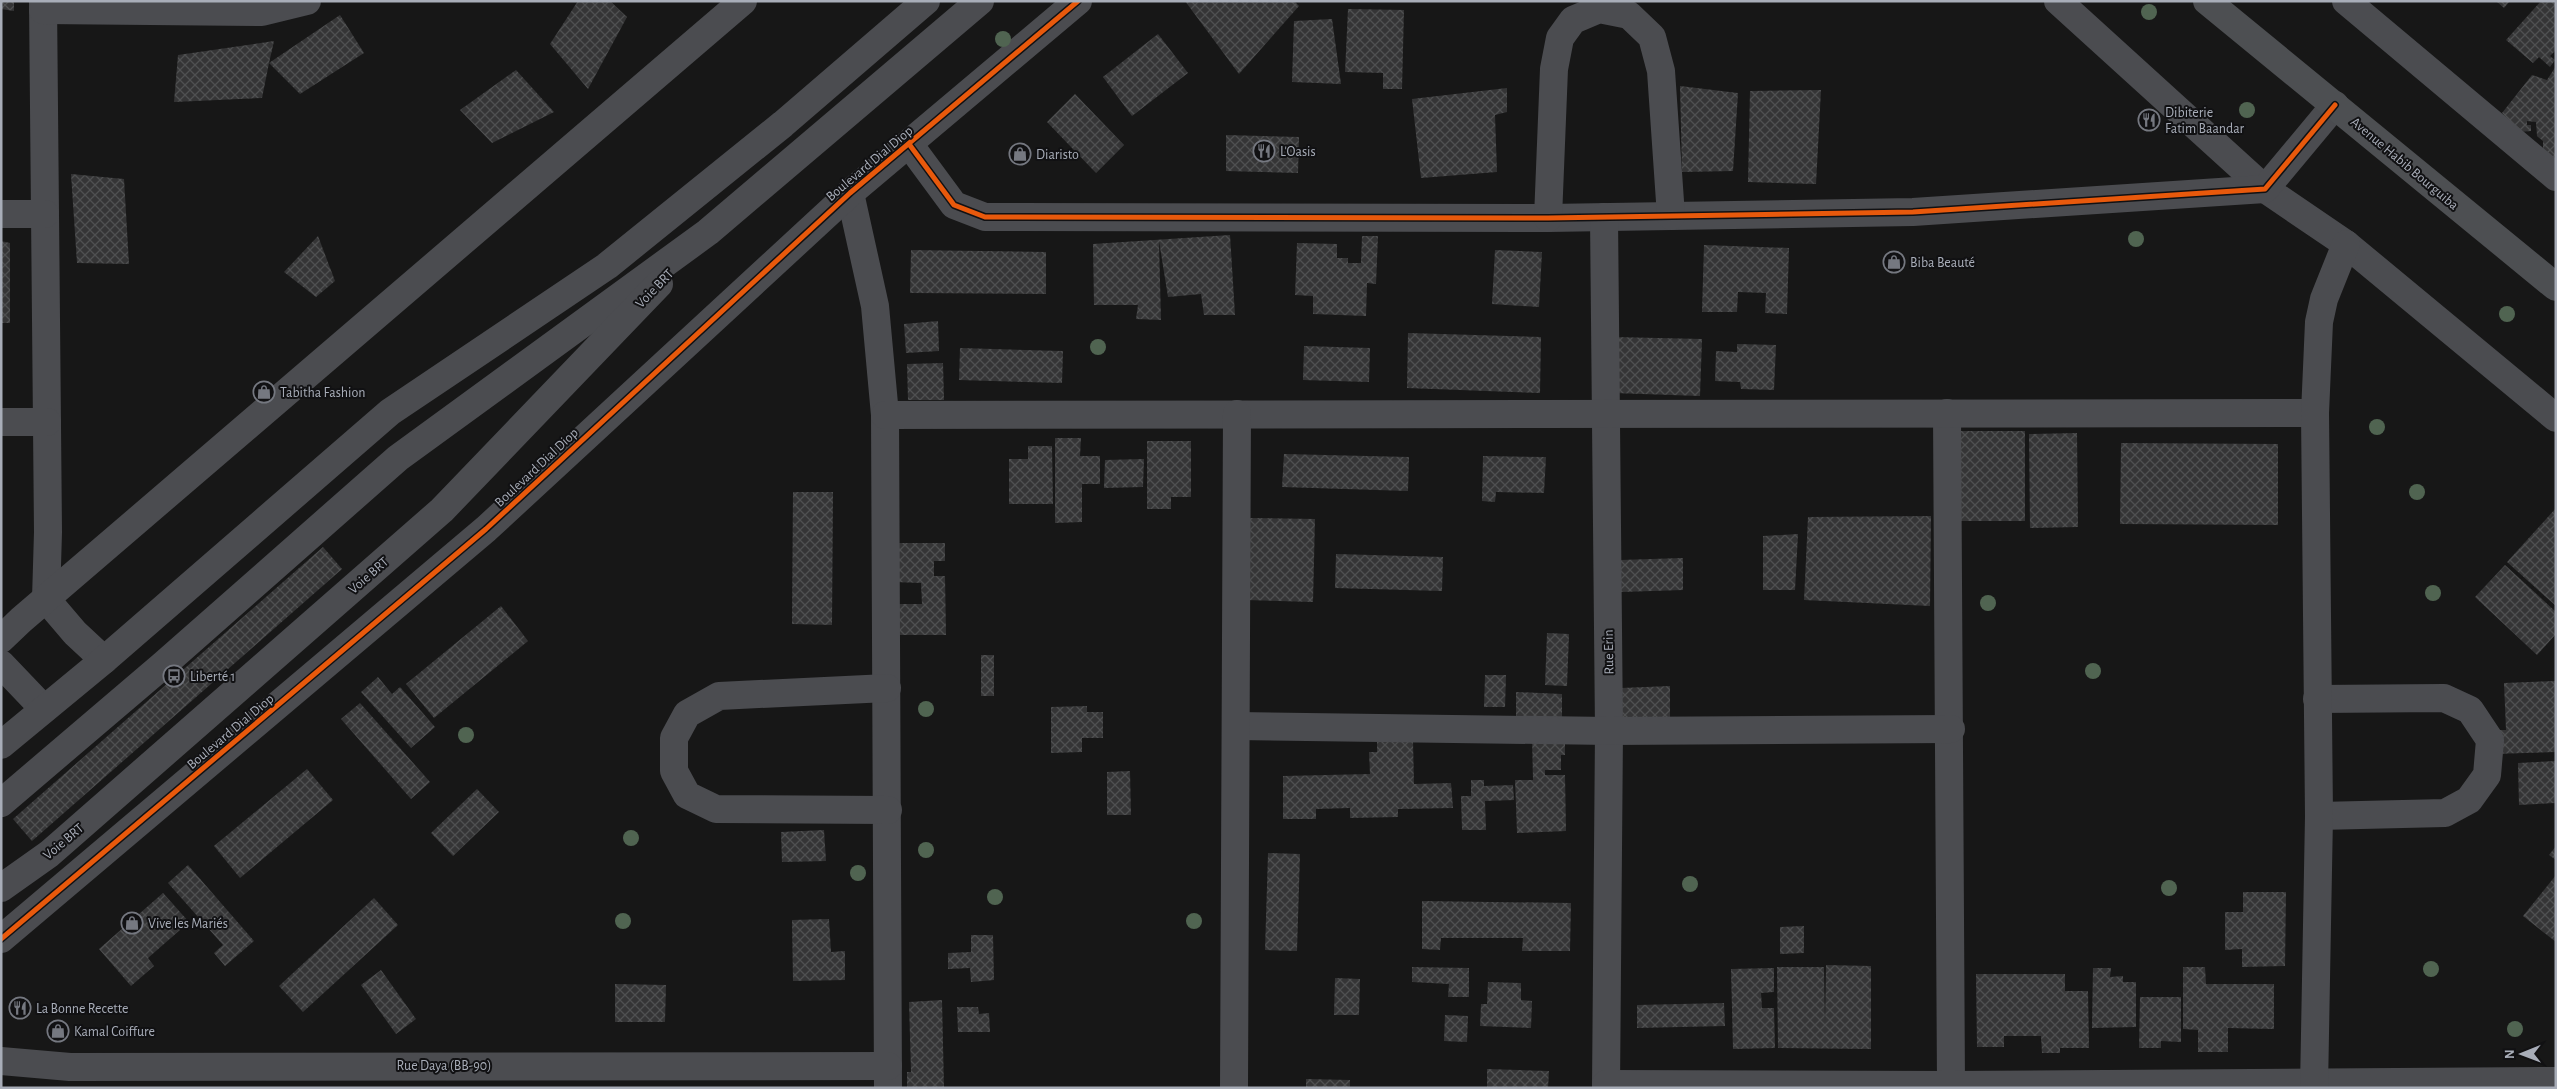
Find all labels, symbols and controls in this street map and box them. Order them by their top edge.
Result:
place label: Dibiterie Fatim Baandar [2165,106,2245,136]
restaurant icon: Dibiterie Fatim Baandar [2137,108,2161,132]
street label: Avenue Habib Bourguiba [2348,115,2461,213]
street label: Boulevard Dial Diop [824,124,916,204]
restaurant icon: L'Oasis [1252,139,1276,163]
shop icon: Diaristo [1008,142,1032,166]
place label: L'Oasis [1280,145,1316,159]
place label: Diaristo [1036,148,1079,162]
shop icon: Biba Beauté [1882,250,1906,274]
place label: Biba Beauté [1910,256,1975,270]
street label: Voie BRT [633,266,677,311]
shop icon: Tabitha Fashion [252,380,276,404]
place label: Tabitha Fashion [280,386,365,400]
street label: Boulevard Dial Diop [492,426,581,510]
street label: Voie BRT [346,555,391,597]
street label: Rue Erin [1602,629,1616,675]
bus stop icon: Liberté 1 [162,664,186,688]
place label: Liberté 1 [190,670,235,684]
street label: Boulevard Dial Diop [185,692,277,772]
street label: Voie BRT [41,821,87,863]
shop icon: Vive les Mariés [120,911,144,935]
place label: Vive les Mariés [148,917,228,931]
restaurant icon: La Bonne Recette [8,996,32,1020]
place label: La Bonne Recette [36,1002,129,1016]
shop icon: Kamal Coiffure [46,1019,70,1043]
place label: Kamal Coiffure [74,1025,155,1039]
north arrow [2497,1029,2547,1079]
text: N [2503,1049,2517,1059]
street label: Rue Daya (BB-90) [397,1059,491,1073]

